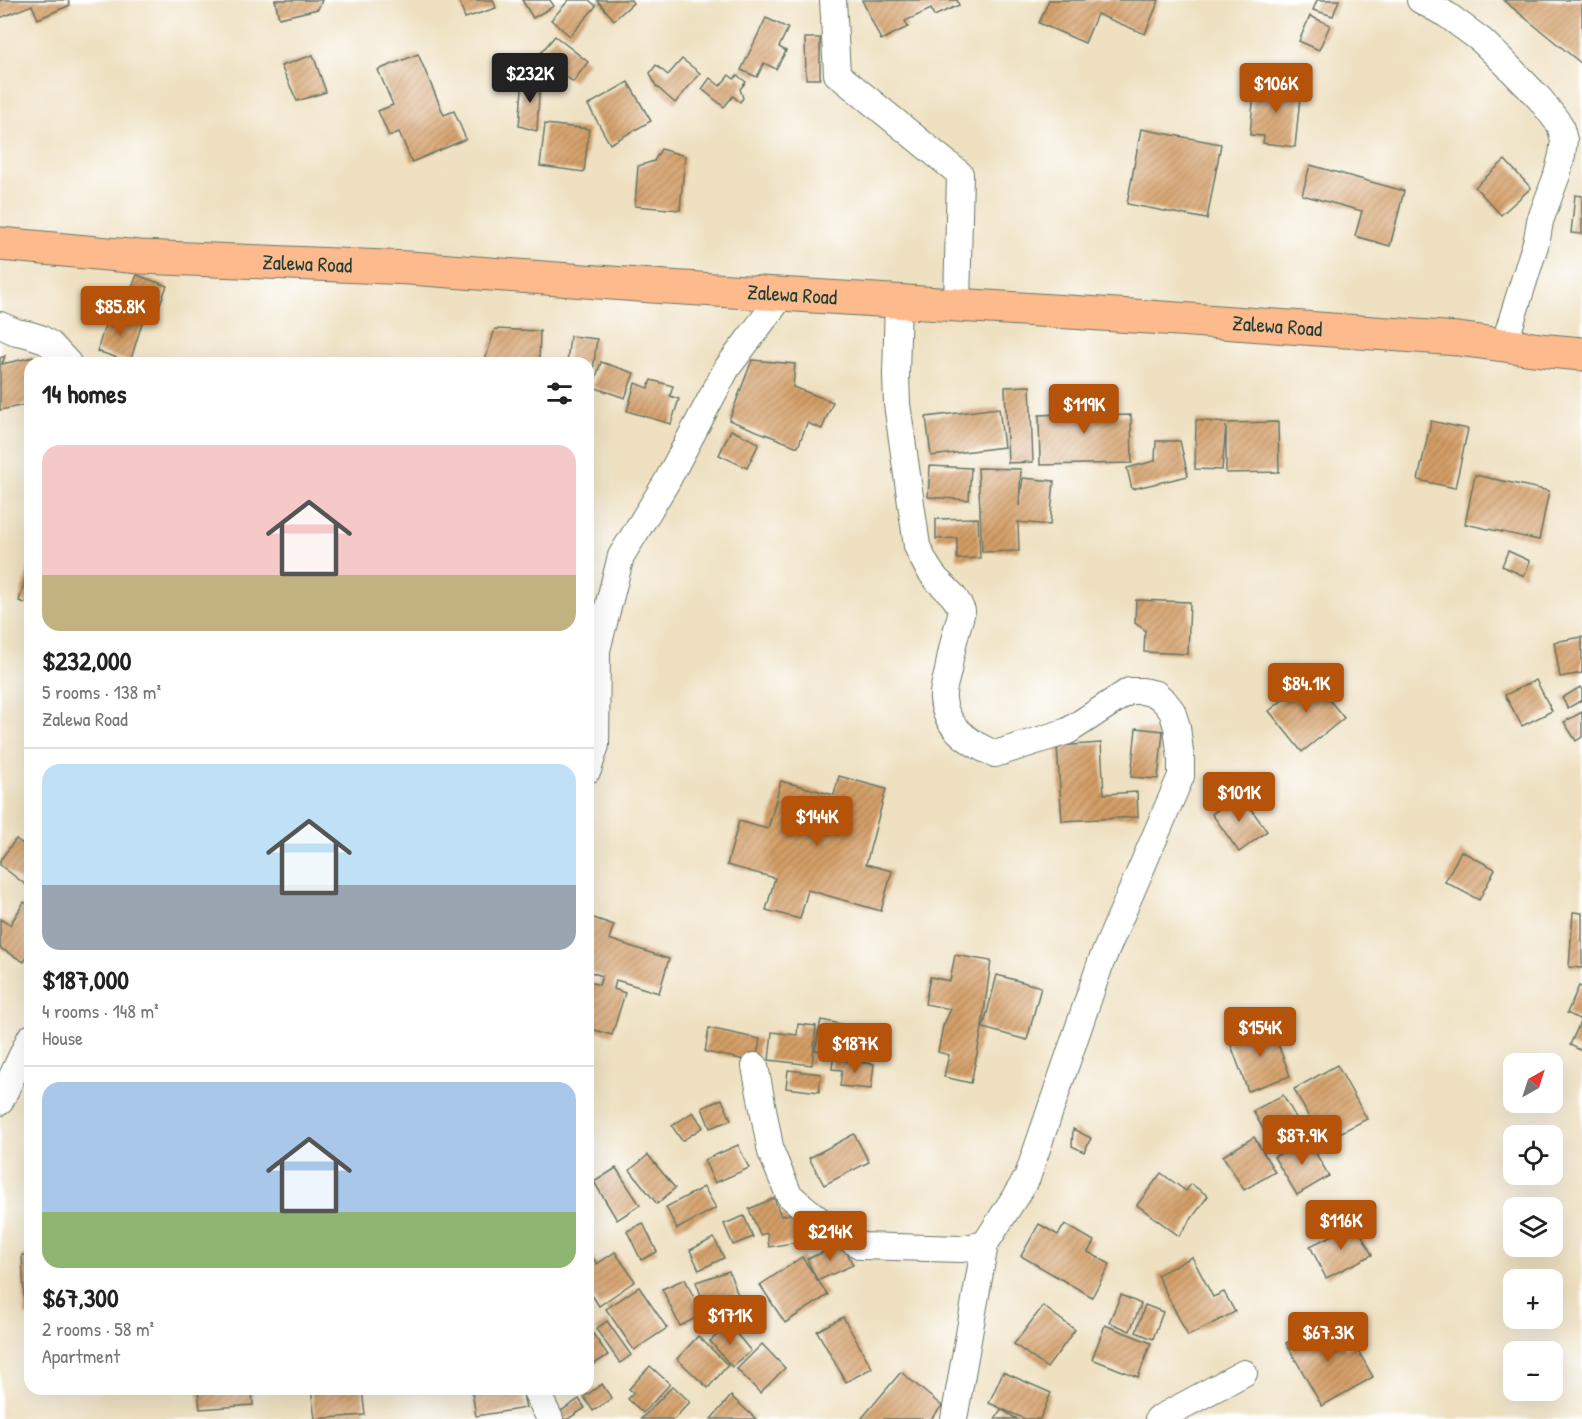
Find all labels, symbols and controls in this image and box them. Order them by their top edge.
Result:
pin: $232K [488,53,572,104]
text: $232K [506,59,554,86]
pin: $106K [1234,63,1318,114]
text: $106K [1254,69,1298,96]
street label: Zalewa Road [262,247,353,280]
street label: Zalewa Road [746,277,838,312]
pin: $85.8K [71,286,169,337]
text: $85.8K [95,292,145,319]
street label: Zalewa Road [1231,308,1323,343]
text: 14 homes [42,376,127,411]
icon: filters [543,377,576,410]
pin: $119K [1042,384,1126,435]
text: $119K [1063,390,1105,417]
icon: home [255,484,363,592]
text: $232,000 [42,643,131,678]
pin: $84.1K [1257,663,1355,714]
text: $84.1K [1282,669,1330,696]
text: 5 rooms · 138 m² [42,678,161,705]
text: Zalewa Road [42,705,128,732]
pin: $101K [1197,772,1281,823]
text: $101K [1217,778,1261,805]
pin: $144K [775,796,859,847]
text: $144K [796,802,838,829]
icon: home [255,803,363,911]
text: $187,000 [42,962,129,997]
text: 4 rooms · 148 m² [42,997,159,1024]
pin: $154K [1218,1007,1302,1058]
text: $154K [1238,1013,1282,1040]
pin: $187K [813,1023,897,1074]
text: House [42,1024,83,1051]
text: $187K [832,1029,878,1056]
north arrow [1503,1053,1563,1113]
map controls [1503,1053,1563,1401]
pin: $87.9K [1253,1115,1351,1166]
icon: home [255,1121,363,1229]
text: $87.9K [1277,1121,1327,1148]
button: locate [1503,1125,1563,1185]
button: layers [1503,1197,1563,1257]
pin: $116K [1299,1200,1383,1251]
text: $116K [1319,1206,1363,1233]
pin: $214K [788,1211,872,1262]
text: $214K [808,1217,852,1244]
button: + [1503,1269,1563,1329]
text: $67,300 [42,1280,119,1315]
pin: $171K [688,1295,772,1346]
text: $171K [707,1301,753,1328]
pin: $67.3K [1279,1312,1377,1363]
text: 2 rooms · 58 m² [42,1315,154,1342]
text: $67.3K [1302,1318,1354,1345]
button: − [1503,1341,1563,1401]
text: Apartment [42,1342,120,1369]

